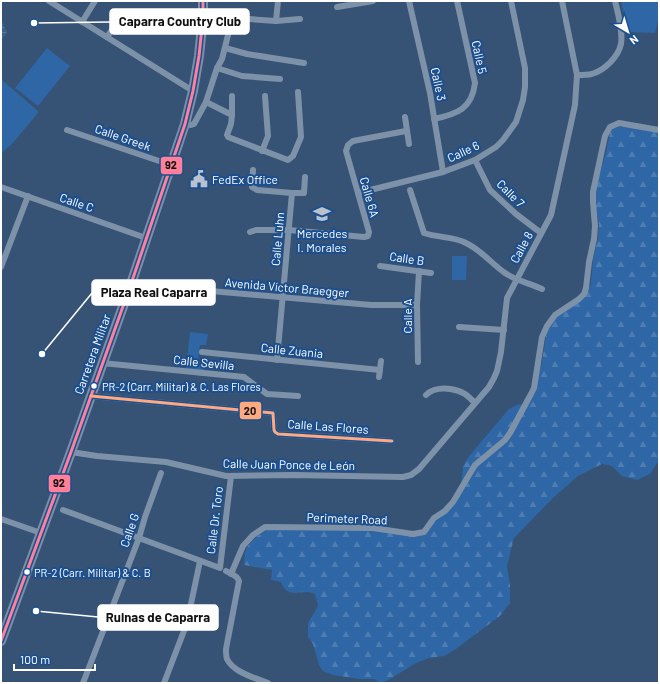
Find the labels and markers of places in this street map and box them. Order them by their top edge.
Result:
callout: Caparra Country Club [110,9,249,34]
public building icon: FedEx Office [189,169,209,189]
place label: FedEx Office [212,172,278,186]
school or university icon: Mercedes I. Morales [312,204,332,224]
place label: Mercedes I. Morales [297,226,347,254]
callout: Plaza Real Caparra [92,280,215,305]
place label: PR-2 (Carr. Militar) & C. Las Flores [102,380,261,393]
marker: PR-2 (Carr. Militar) & C. Las Flores [89,381,99,391]
place label: PR-2 (Carr. Militar) & C. B [34,566,151,579]
marker: PR-2 (Carr. Militar) & C. B [22,567,32,577]
callout: Ruinas de Caparra [98,605,218,630]

